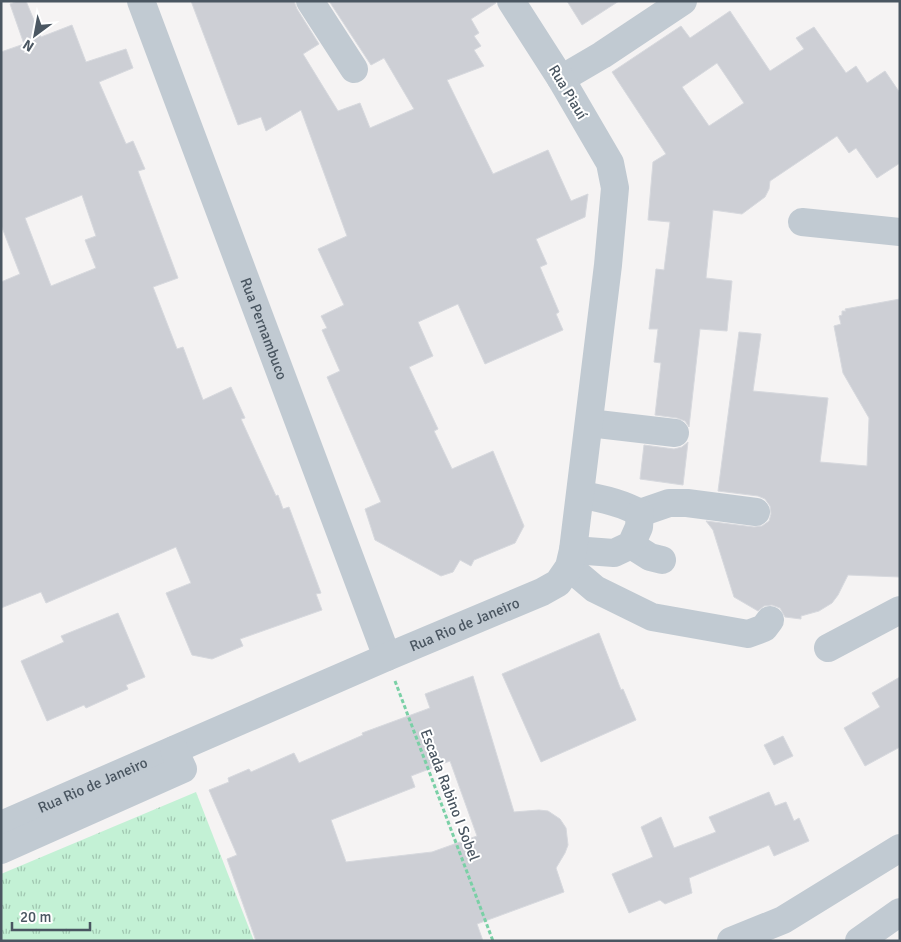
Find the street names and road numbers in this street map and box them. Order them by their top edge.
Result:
street label: Rua Piauí [545,62,591,122]
street label: Rua Pernambuco [237,275,291,382]
street label: Rua Rio de Janeiro [407,593,522,656]
street label: Escada Rabino I Sobel [417,726,483,864]
street label: Rua Rio de Janeiro [35,753,150,817]

